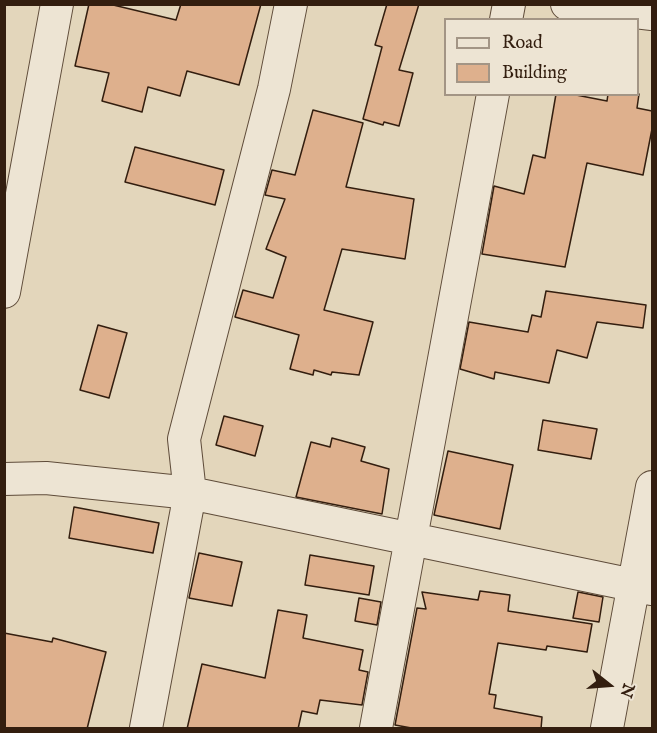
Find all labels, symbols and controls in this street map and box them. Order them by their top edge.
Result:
legend [444,18,639,96]
text: Road [502,32,543,55]
text: Building [502,62,567,85]
north arrow [579,655,639,715]
text: N [615,681,638,700]

